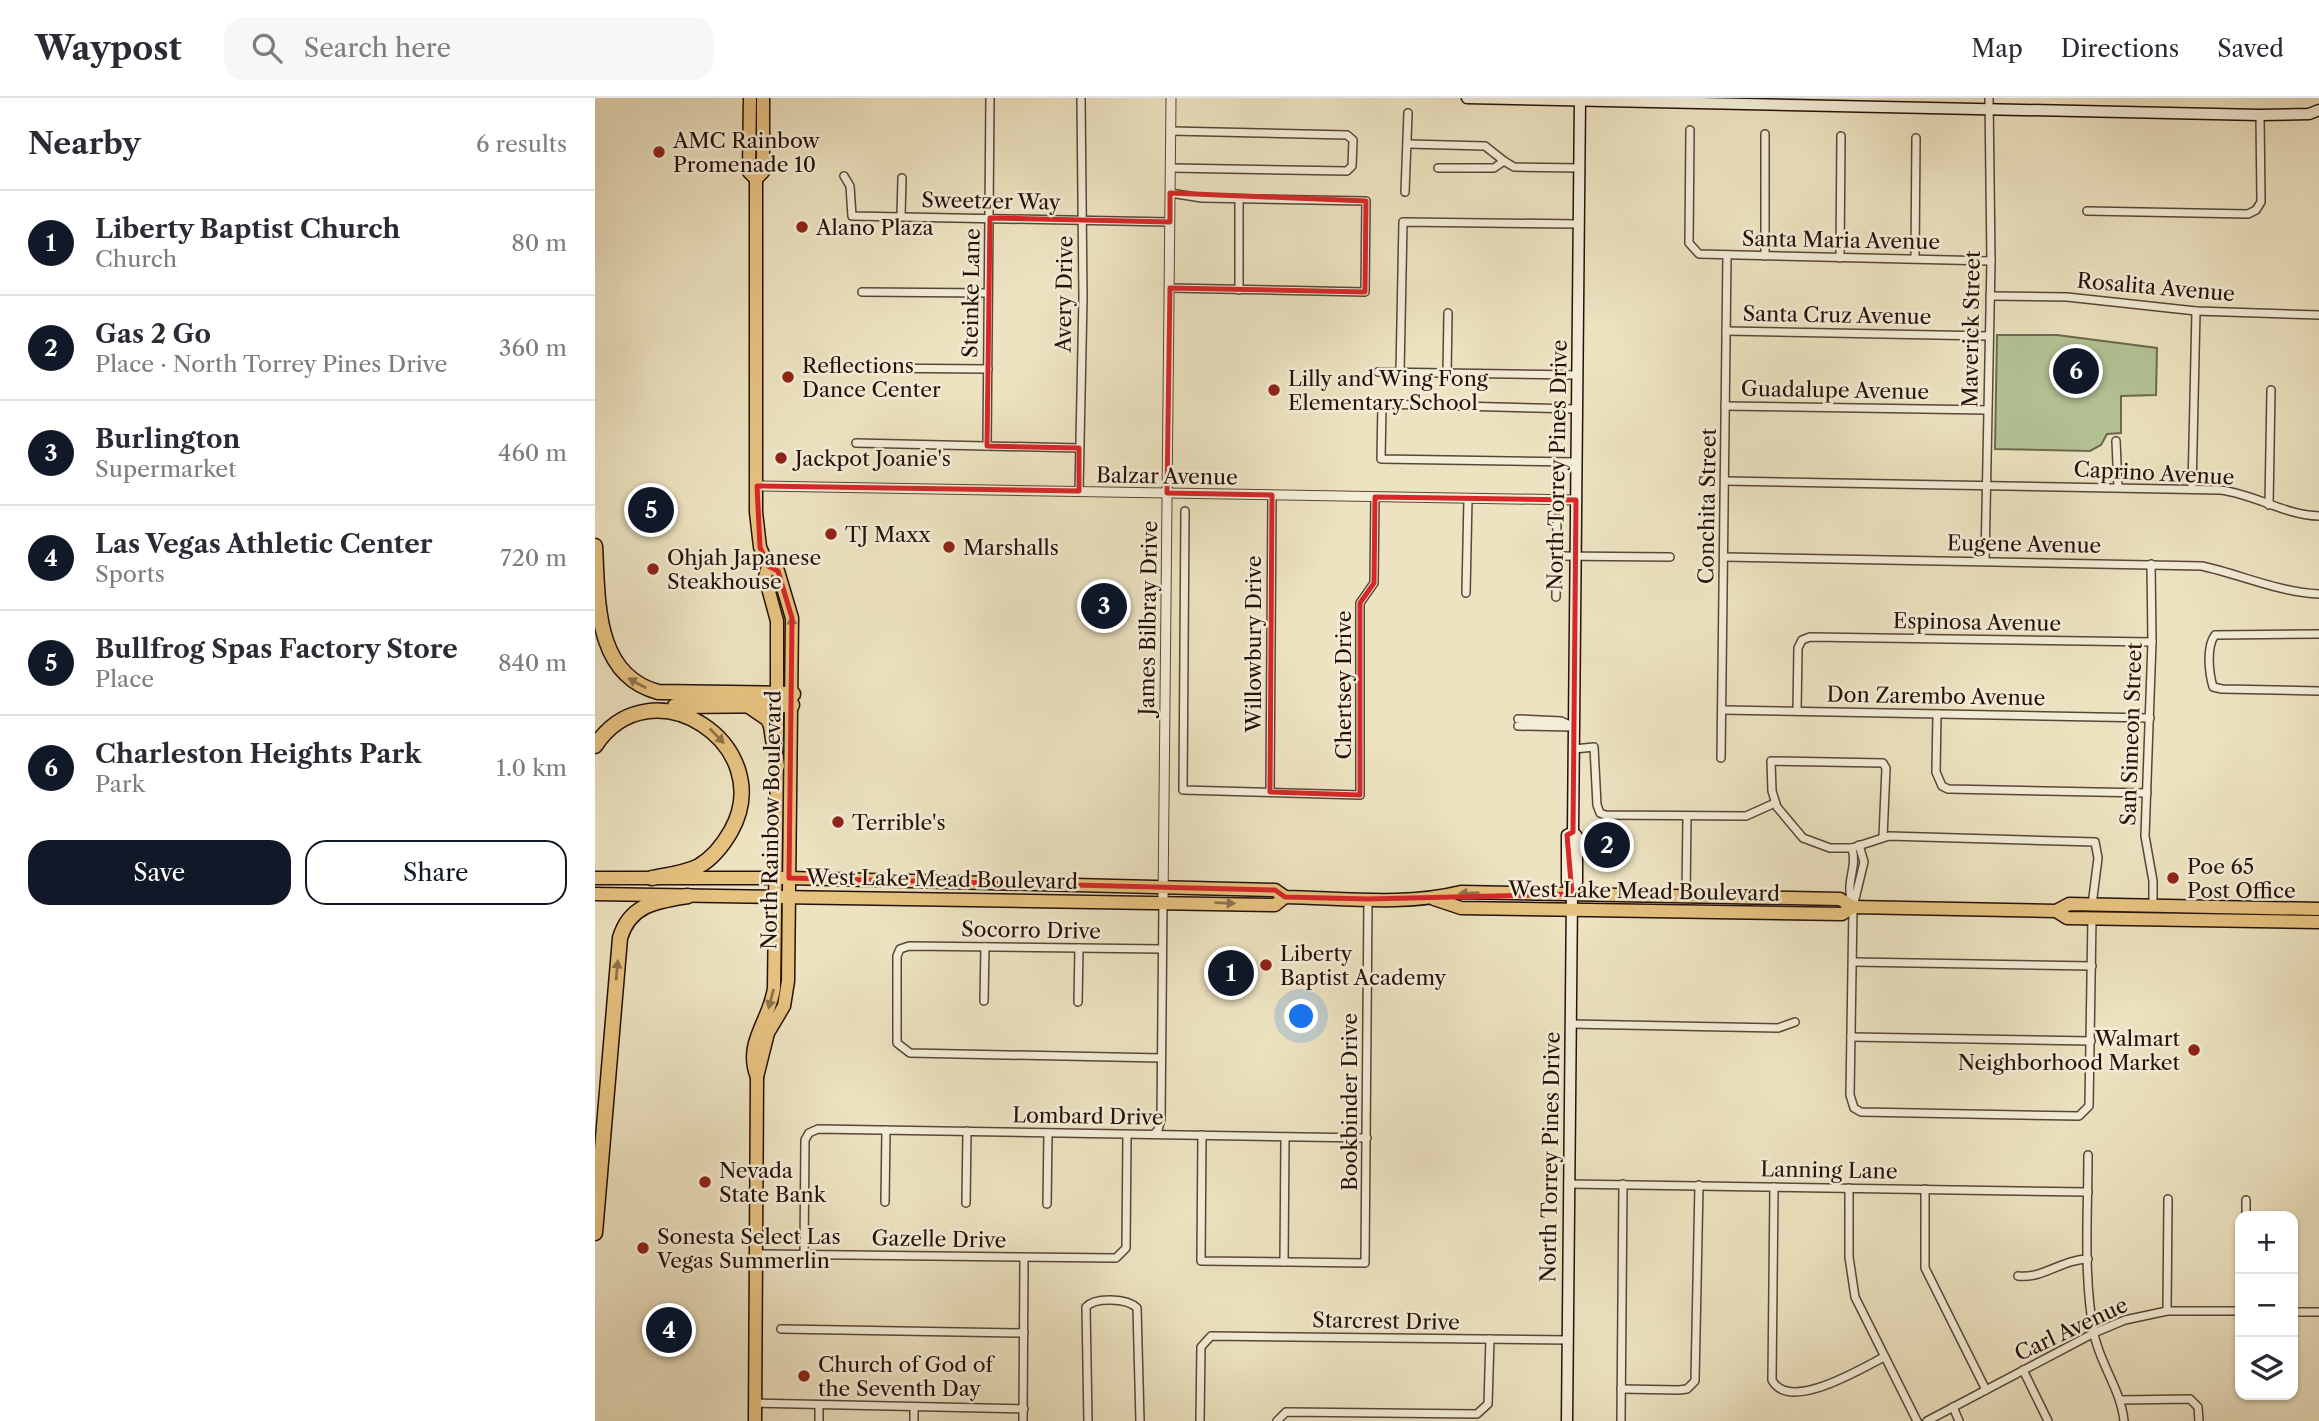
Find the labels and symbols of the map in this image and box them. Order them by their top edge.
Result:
place label: AMC Rainbow Promenade 10 [672,128,820,177]
marker: AMC Rainbow Promenade 10 [651,144,667,160]
street label: Sweetzer Way [921,187,1061,215]
place label: Alano Plaza [815,215,935,240]
marker: Alano Plaza [794,219,810,235]
street label: Santa Maria Avenue [1742,226,1940,254]
street label: Steinke Lane [957,228,985,358]
street label: Avery Drive [1050,235,1078,354]
street label: Maverick Street [1957,250,1985,408]
street label: Rosalita Avenue [2076,268,2236,306]
street label: Santa Cruz Avenue [1742,301,1932,329]
street label: North Torrey Pines Drive [1542,340,1572,590]
pin: 6 [2053,345,2099,397]
place label: Reflections Dance Center [802,353,941,402]
place label: Lilly and Wing Fong Elementary School [1288,366,1489,415]
marker: Reflections Dance Center [780,369,796,385]
street label: Guadalupe Avenue [1741,376,1929,404]
marker: Lilly and Wing Fong Elementary School [1266,382,1282,398]
street label: Conchita Street [1693,427,1721,584]
place label: Jackpot Joanie's [792,446,951,471]
marker: Jackpot Joanie's [773,450,789,466]
street label: Caprino Avenue [2073,456,2235,490]
street label: Balzar Avenue [1096,462,1238,490]
pin: 5 [628,484,674,536]
street label: James Bilbray Drive [1134,520,1162,719]
place label: TJ Maxx [845,522,931,547]
marker: TJ Maxx [823,526,839,542]
street label: Eugene Avenue [1947,530,2101,558]
place label: Marshalls [963,535,1059,560]
marker: Marshalls [941,539,957,555]
place label: Ohjah Japanese Steakhouse [667,545,821,594]
street label: Willowbury Drive [1241,555,1266,734]
marker: Ohjah Japanese Steakhouse [645,561,661,577]
pin: 3 [1081,580,1127,632]
street label: Espinosa Avenue [1893,608,2061,636]
street label: Chertsey Drive [1331,610,1356,760]
one-way arrow [786,614,797,636]
street label: San Simeon Street [2115,641,2147,826]
one-way arrow [627,678,647,690]
street label: Don Zarembo Avenue [1826,682,2046,710]
street label: North Rainbow Boulevard [756,690,786,950]
one-way arrow [708,727,724,744]
place label: Terrible's [852,810,946,835]
marker: Terrible's [830,814,846,830]
pin: 2 [1584,819,1630,871]
place label: Poe 65 Post Office [2187,854,2296,903]
street label: West Lake Mead Boulevard [805,864,1078,894]
marker: Poe 65 Post Office [2165,870,2181,886]
street label: West Lake Mead Boulevard [1507,876,1780,906]
one-way arrow [1458,888,1480,899]
one-way arrow [1215,898,1237,909]
street label: Socorro Drive [961,916,1101,944]
place label: Liberty Baptist Academy [1280,941,1447,990]
pin: 1 [1208,947,1254,999]
marker: Liberty Baptist Academy [1258,957,1274,973]
one-way arrow [612,959,623,981]
one-way arrow [765,989,775,1010]
your location [1284,999,1318,1033]
street label: Bookbinder Drive [1337,1013,1362,1191]
place label: Walmart Neighborhood Market [1958,1026,2181,1075]
street label: North Torrey Pines Drive [1535,1032,1565,1282]
marker: Walmart Neighborhood Market [2186,1042,2202,1058]
street label: Lombard Drive [1012,1102,1164,1130]
street label: Lanning Lane [1760,1156,1898,1184]
place label: Nevada State Bank [719,1158,827,1207]
marker: Nevada State Bank [697,1174,713,1190]
place label: Sonesta Select Las Vegas Summerlin [656,1224,841,1273]
street label: Gazelle Drive [871,1225,1007,1253]
marker: Sonesta Select Las Vegas Summerlin [635,1240,651,1256]
street label: Carl Avenue [2011,1292,2131,1366]
pin: 4 [646,1304,692,1356]
street label: Starcrest Drive [1312,1307,1460,1335]
place label: Church of God of the Seventh Day [818,1352,995,1401]
marker: Church of God of the Seventh Day [796,1368,812,1384]

